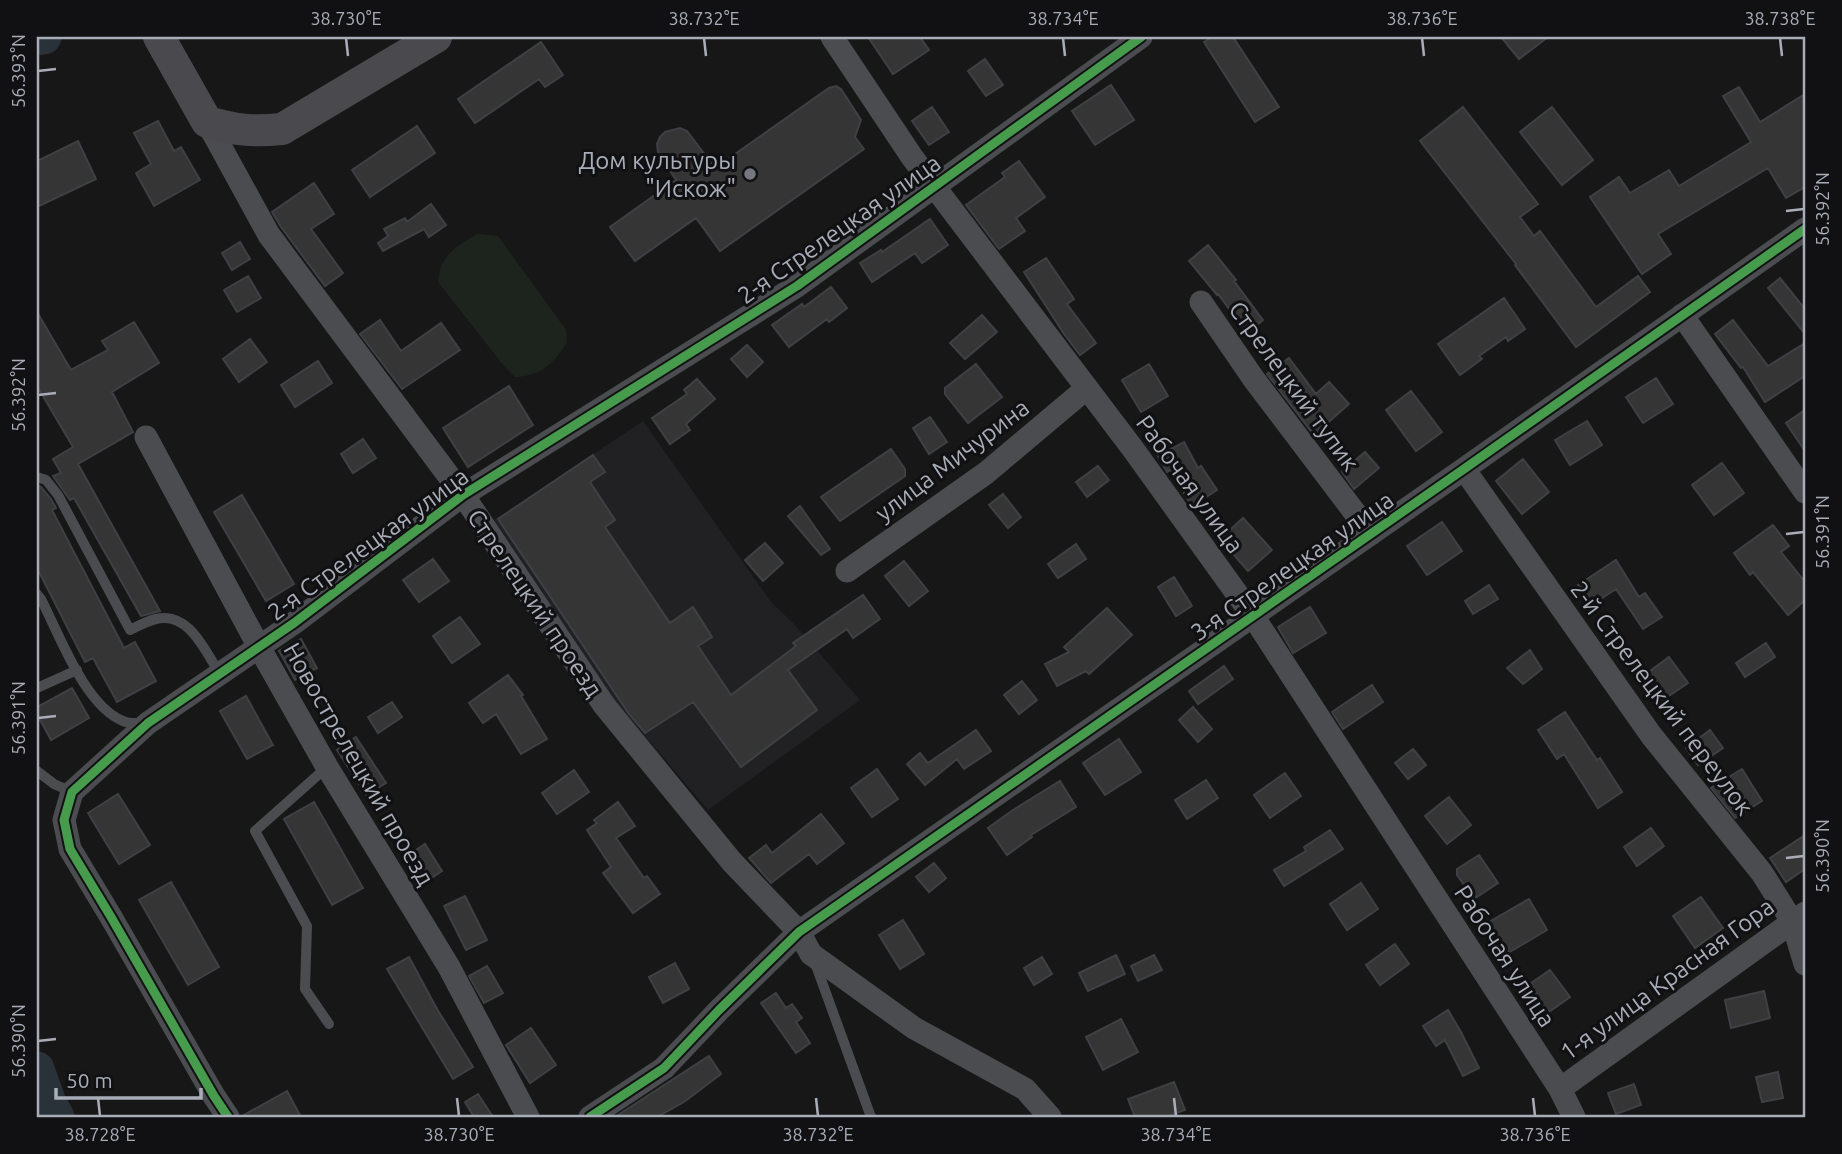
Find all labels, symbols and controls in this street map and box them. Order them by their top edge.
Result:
text: 38.730°E [310,8,382,28]
text: 38.732°E [668,8,740,28]
text: 38.734°E [1027,8,1099,28]
text: 38.736°E [1386,8,1458,28]
text: 38.738°E [1744,8,1816,28]
text: 56.393°N [8,34,28,108]
place label: Дом культуры "Искож" [578,147,736,202]
street label: 2-я Стрелецкая улица [733,149,945,309]
marker: Дом культуры "Искож" [742,166,758,182]
text: 56.392°N [1812,172,1832,246]
street label: Стрелецкий тупик [1223,296,1365,476]
text: 56.392°N [8,358,28,432]
street label: улица Мичурина [870,394,1034,526]
street label: Рабочая улица [1131,410,1249,558]
street label: 2-я Стрелецкая улица [263,462,473,626]
street label: 3-я Стрелецкая улица [1186,486,1398,646]
text: 56.391°N [1812,495,1832,569]
street label: Стрелецкий проезд [462,504,608,702]
street label: 2-й Стрелецкий переулок [1565,576,1759,820]
street label: Новострелецкий проезд [278,638,440,890]
text: 56.391°N [8,681,28,755]
text: 56.390°N [1812,819,1832,893]
street label: Рабочая улица [1449,880,1561,1032]
street label: 1-я улица Красная Гора [1555,893,1779,1065]
text: 56.390°N [8,1004,28,1078]
scale bar [56,1056,201,1100]
text: 50 m [66,1068,113,1092]
text: 38.728°E [64,1124,136,1144]
text: 38.730°E [423,1124,495,1144]
text: 38.732°E [782,1124,854,1144]
text: 38.734°E [1140,1124,1212,1144]
text: 38.736°E [1499,1124,1571,1144]

